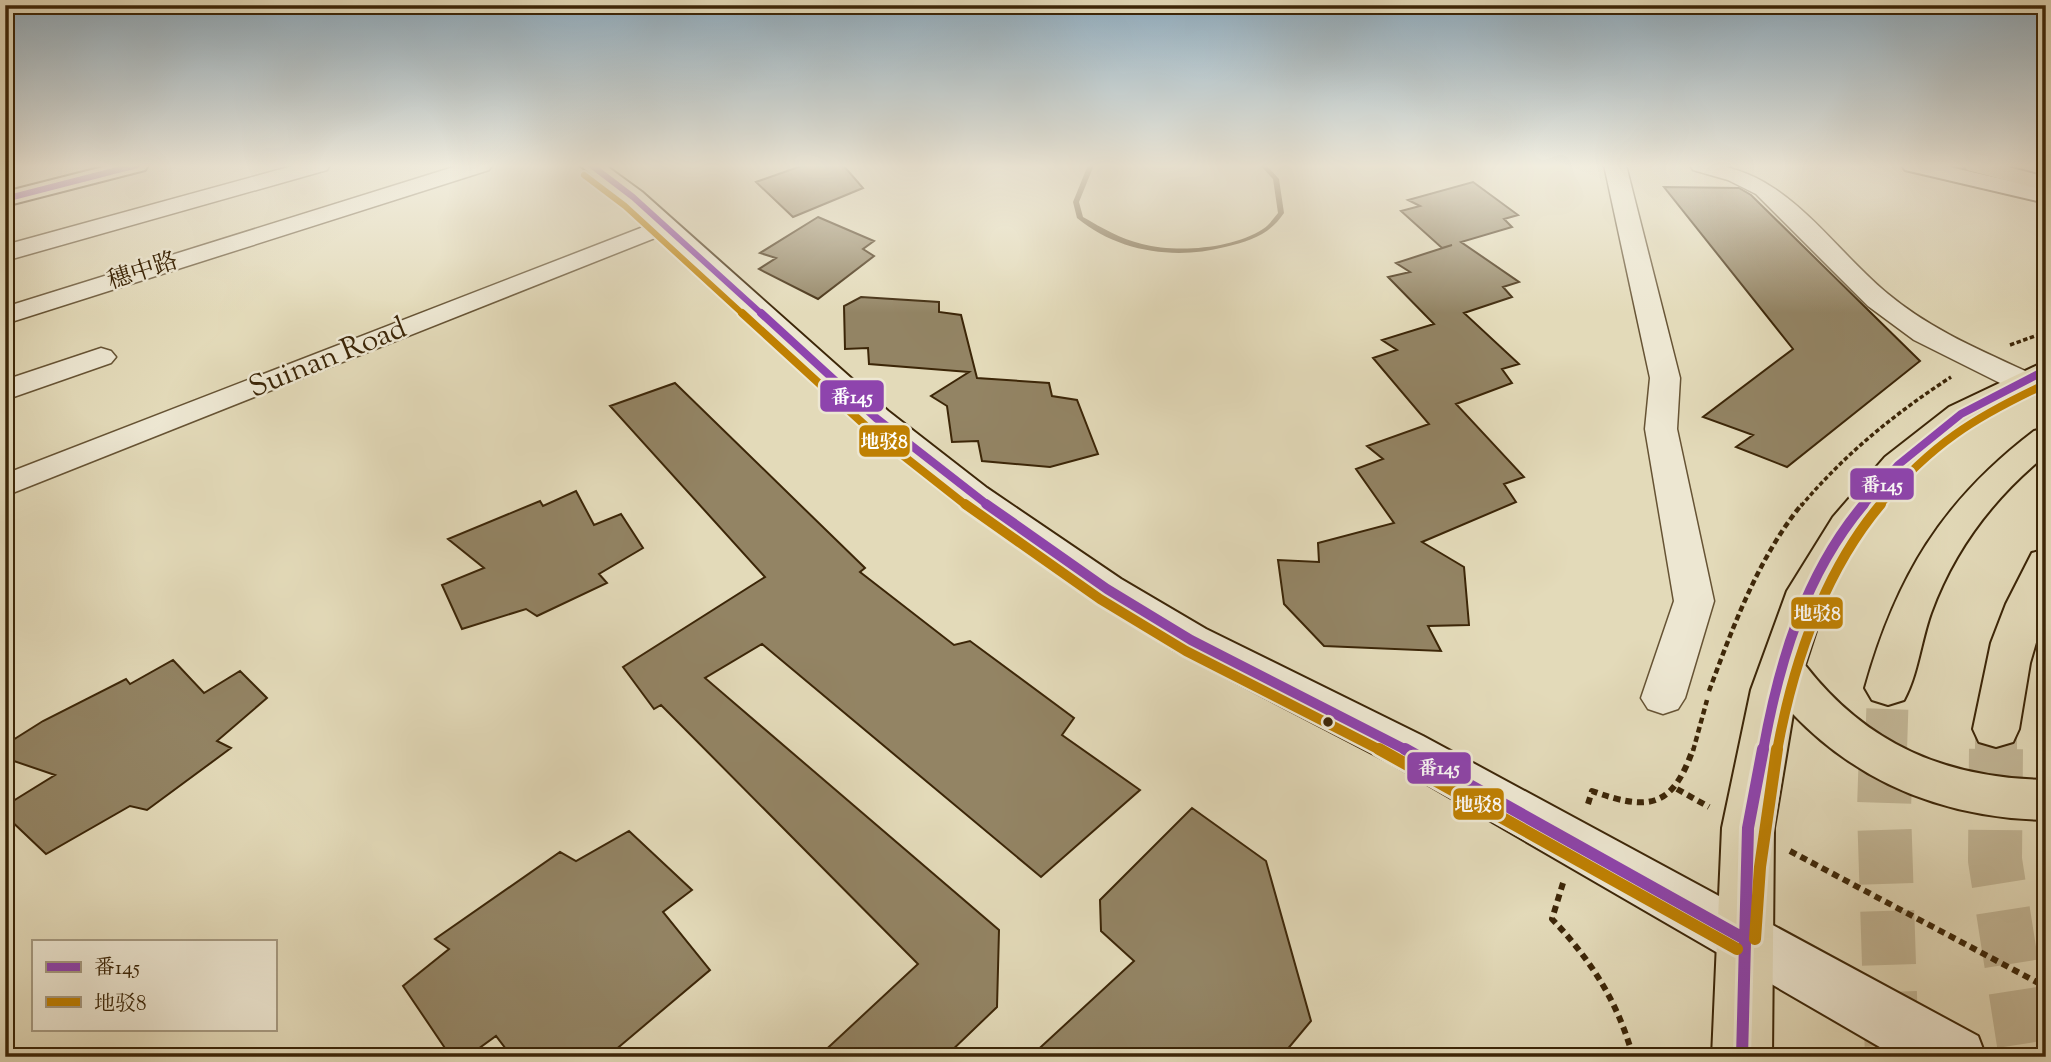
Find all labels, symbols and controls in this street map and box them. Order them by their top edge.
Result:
street label: 穗中路 [104,245,182,299]
street label: Suinan Road [243,308,413,410]
line badge: 番145 [819,379,885,413]
text: 番145 [831,385,873,412]
line badge: 地驳8 [858,424,911,458]
text: 地驳8 [860,430,908,457]
line badge: 番145 [1849,467,1915,501]
text: 番145 [1861,473,1903,500]
line badge: 地驳8 [1790,596,1844,630]
text: 地驳8 [1793,602,1841,629]
unlabelled marker [1321,715,1335,729]
line badge: 番145 [1406,751,1472,785]
text: 番145 [1418,756,1460,783]
line badge: 地驳8 [1452,787,1505,821]
text: 地驳8 [1454,793,1502,820]
legend [32,940,276,1030]
text: 番145 [94,954,140,984]
text: 地驳8 [94,990,147,1020]

